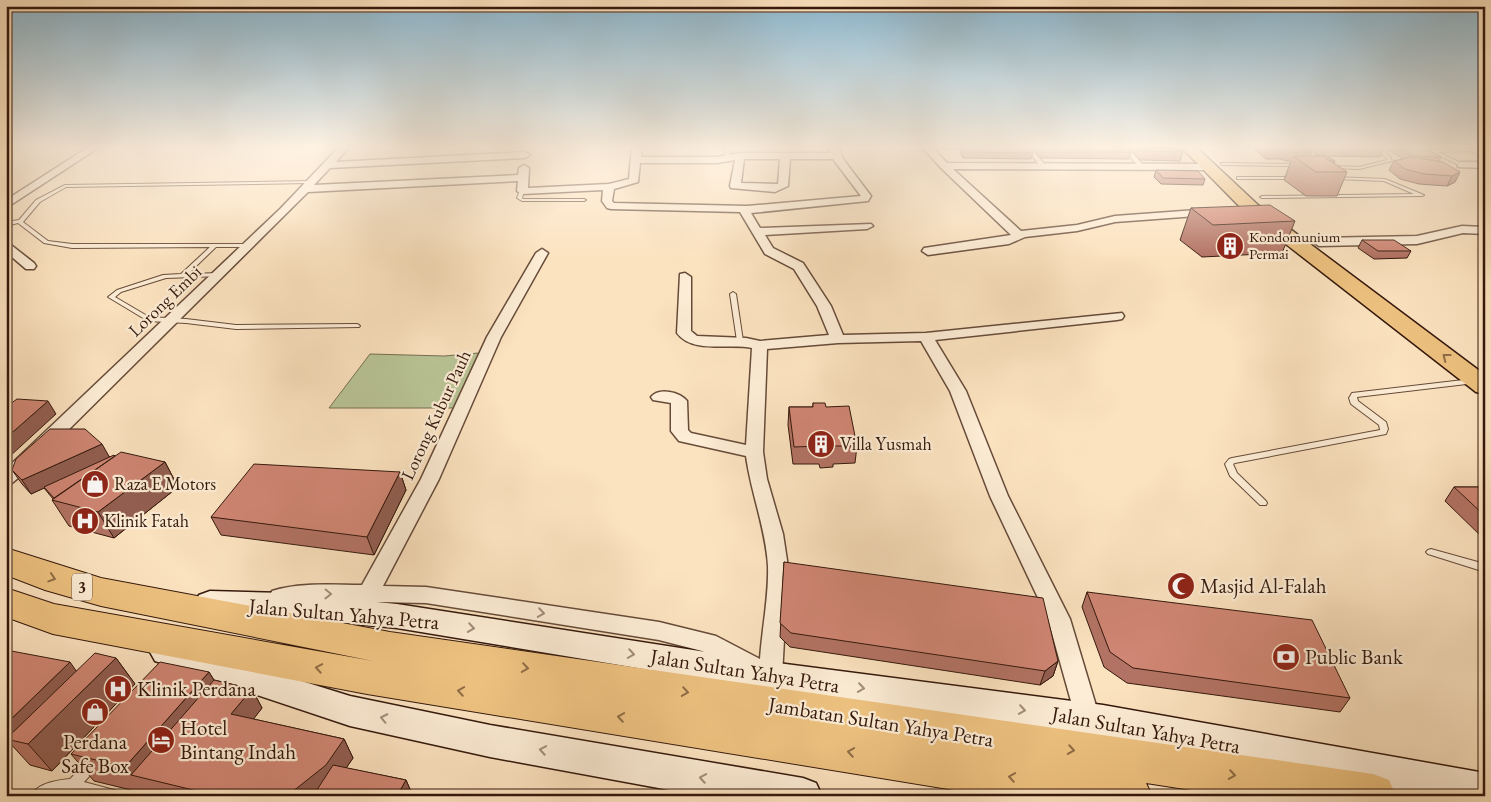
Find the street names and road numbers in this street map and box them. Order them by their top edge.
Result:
street label: Lorong Embi [123,260,207,341]
street label: Lorong Kubur Pauh [395,346,476,483]
road number: 3 [72,574,92,600]
street label: Jalan Sultan Yahya Petra [246,592,441,635]
street label: Jalan Sultan Yahya Petra [647,642,842,699]
street label: Jambatan Sultan Yahya Petra [765,690,996,753]
street label: Jalan Sultan Yahya Petra [1048,699,1243,759]

